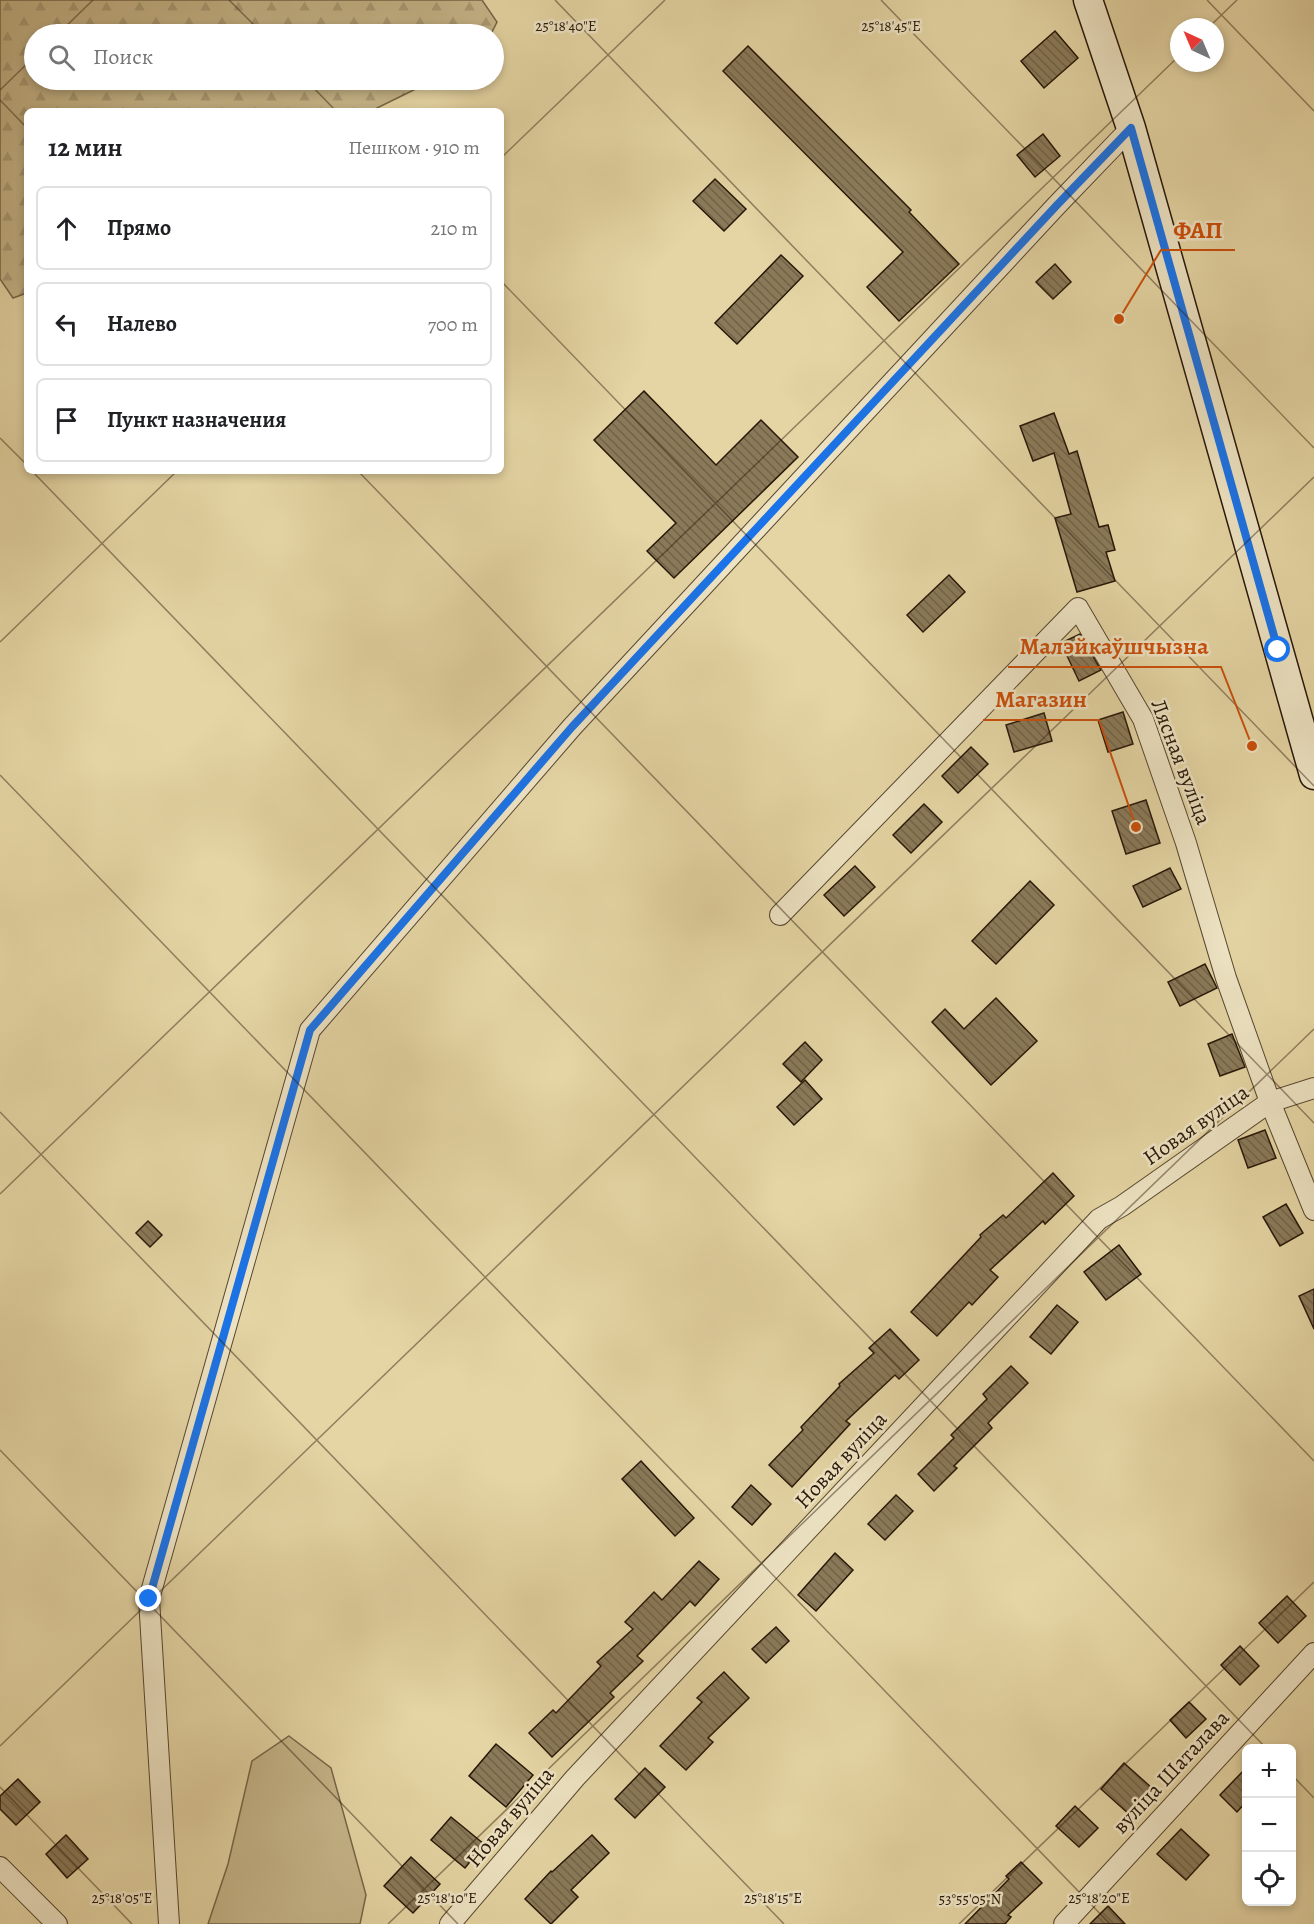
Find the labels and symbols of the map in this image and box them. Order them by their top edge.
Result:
text: 25°18'40"E [535,16,597,36]
text: 25°18'45"E [861,16,921,36]
north arrow [1170,18,1224,72]
callout: ФАП [1161,208,1235,250]
text: ФАП [1173,214,1223,246]
callout: Малэйкаўшчызна [1008,625,1221,667]
text: Малэйкаўшчызна [1019,630,1209,662]
route start [1264,636,1290,662]
callout: Магазин [983,678,1099,720]
text: Магазин [995,683,1087,715]
street label: Лясная вуліца [1143,695,1219,830]
street label: Новая вуліца [1137,1077,1256,1173]
street label: Новая вуліца [788,1404,894,1515]
route end [135,1585,161,1611]
street label: вуліца Шаталава [1106,1703,1237,1840]
street label: Новая вуліца [459,1760,561,1874]
text: 25°18'05"E [92,1888,152,1908]
text: 25°18'10"E [417,1888,477,1908]
text: 25°18'15"E [744,1888,802,1908]
text: 25°18'20"E [1068,1888,1130,1908]
text: 53°55'05"N [939,1889,1001,1909]

